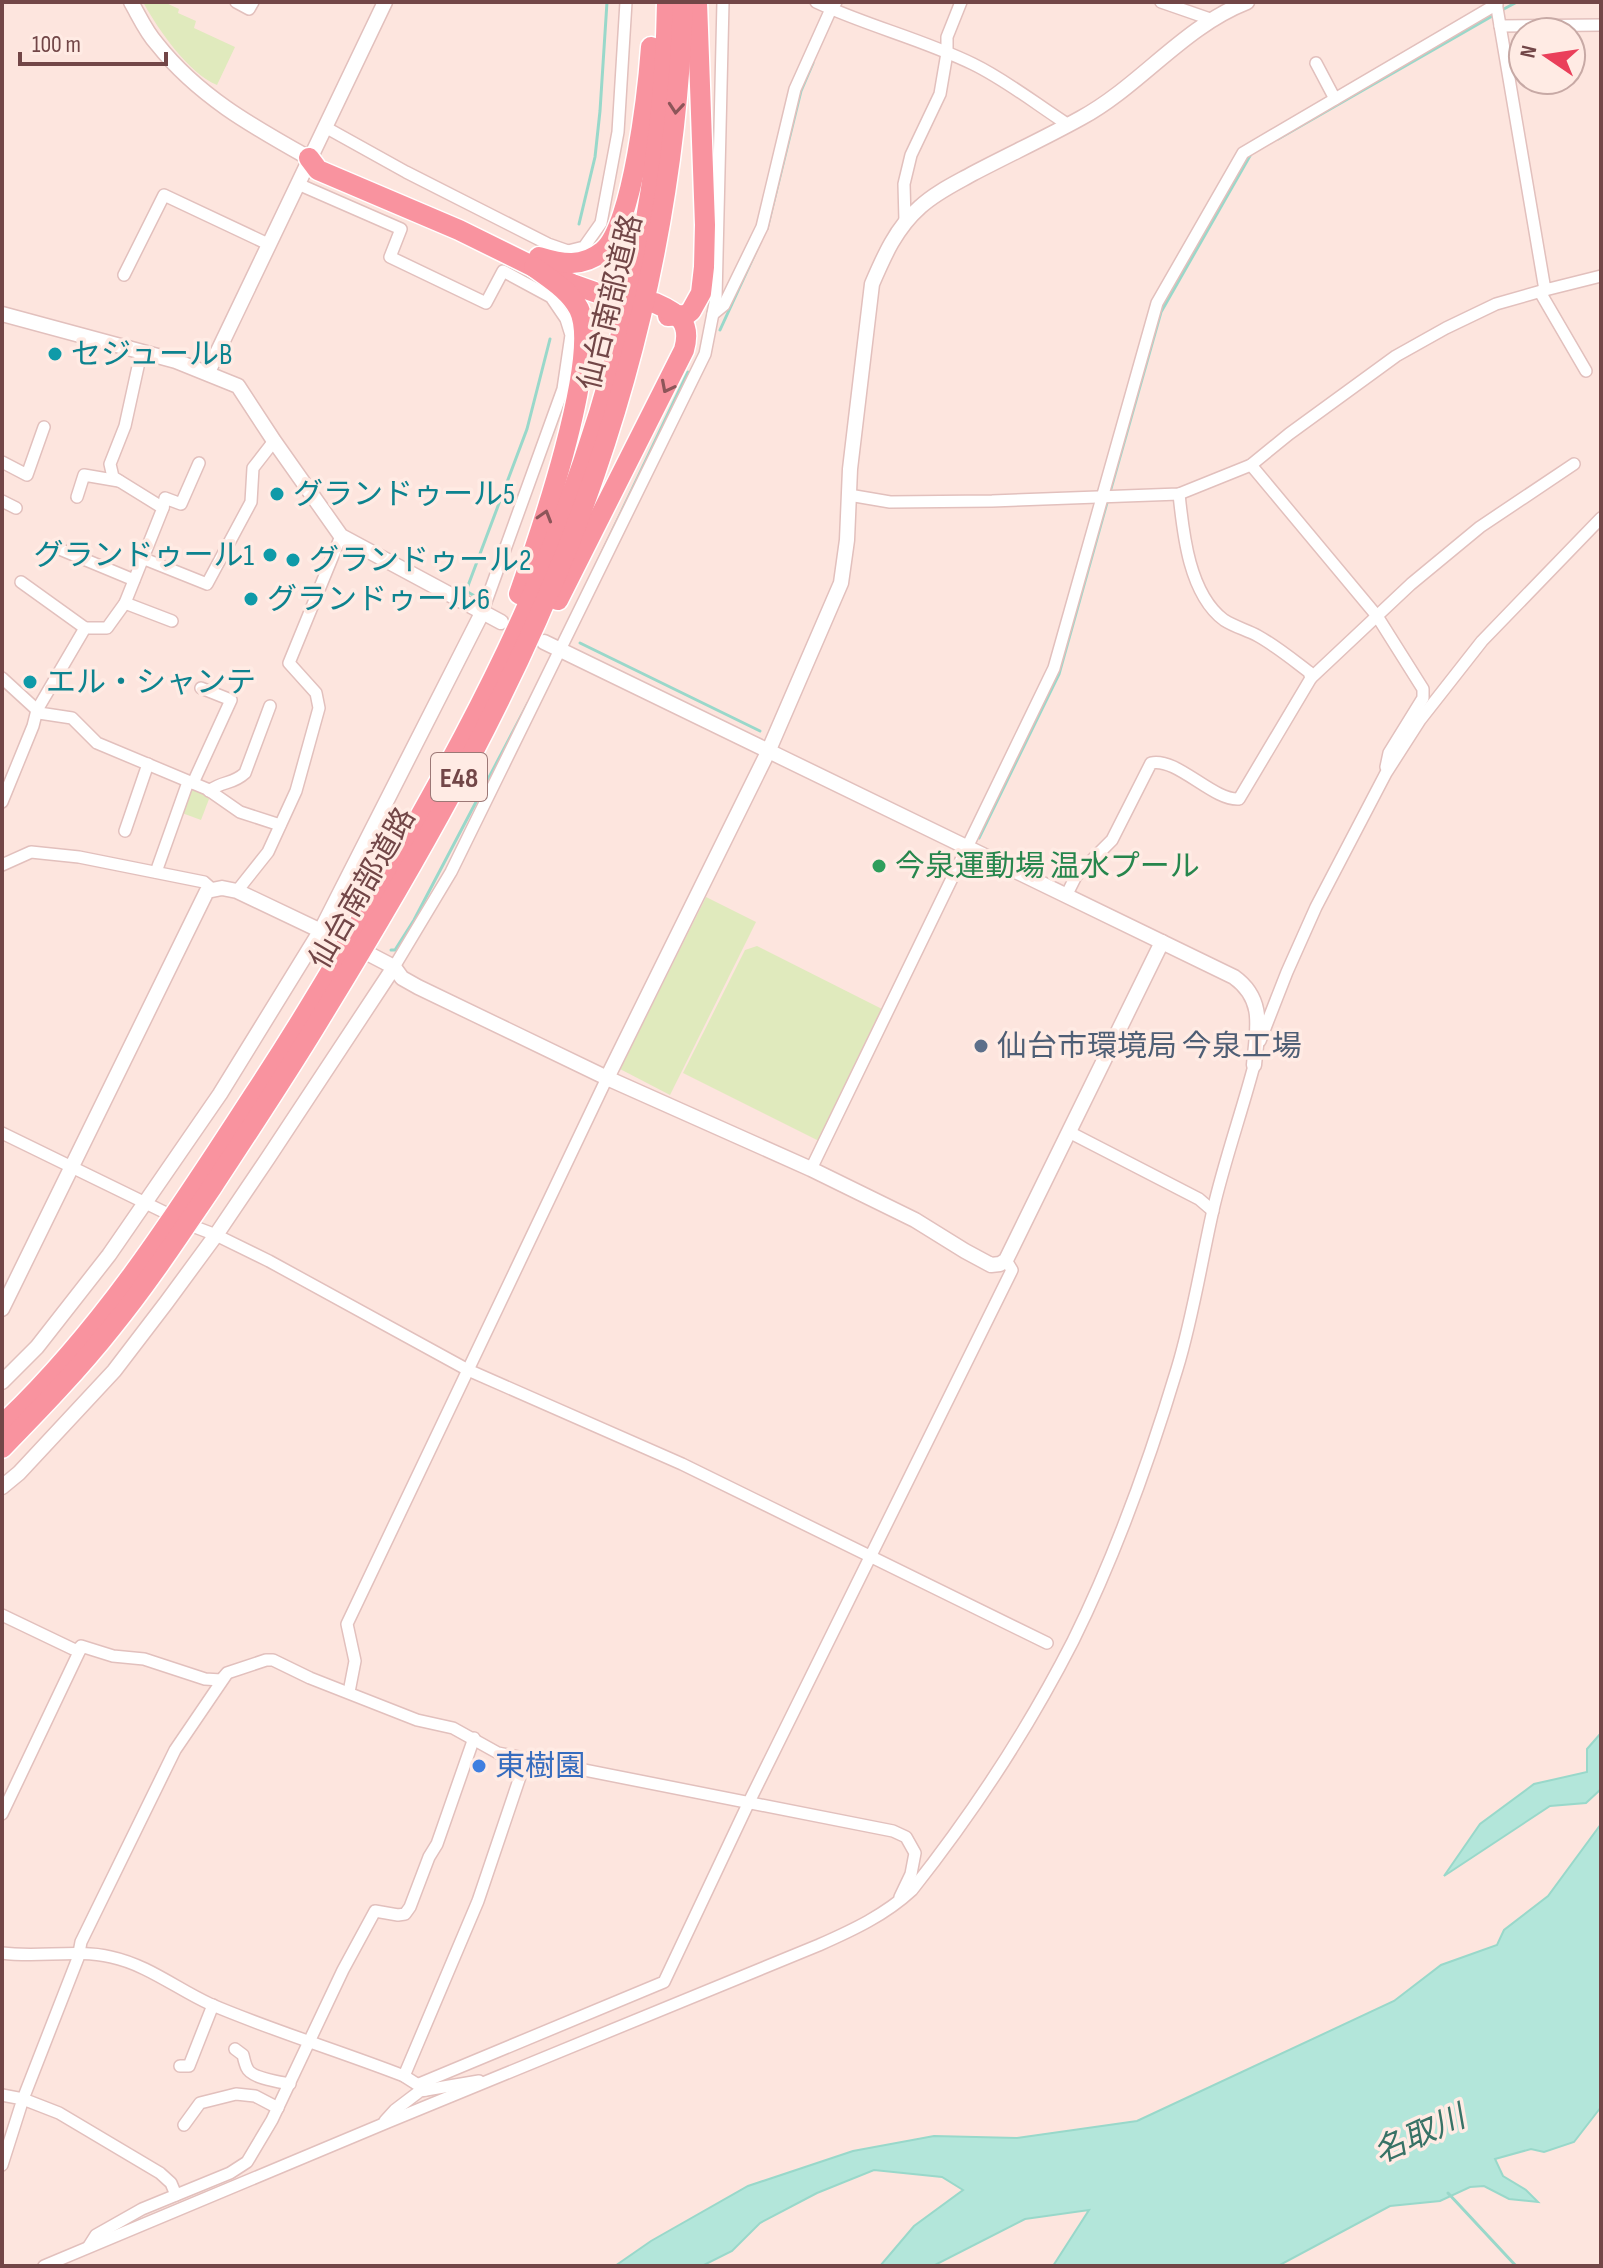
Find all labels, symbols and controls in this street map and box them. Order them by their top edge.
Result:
scale bar [20,16,166,66]
north arrow [1507,16,1587,96]
text: 100 m [32,30,81,59]
text: N [1514,43,1543,61]
one-way arrow [668,102,685,115]
street label: 仙台南部道路 [572,211,650,394]
place label: セジュールB [71,337,232,373]
marker: セジュールB [46,345,64,363]
one-way arrow [661,379,676,394]
place label: グランドゥール5 [293,477,515,513]
marker: グランドゥール5 [268,485,286,503]
one-way arrow [536,510,552,523]
place label: グランドゥール1 [34,538,254,574]
place label: グランドゥール2 [309,543,531,579]
marker: グランドゥール1 [261,546,279,564]
marker: グランドゥール2 [284,551,302,569]
place label: グランドゥール6 [267,582,490,618]
marker: グランドゥール6 [242,590,260,608]
place label: エル・シャンテ [46,665,256,701]
marker: エル・シャンテ [21,673,39,691]
road number: E48 [431,753,487,801]
street label: 仙台南部道路 [302,802,423,975]
place label: 今泉運動場 温水プール [895,849,1200,885]
marker: 今泉運動場 温水プール [870,857,888,875]
place label: 仙台市環境局 今泉工場 [997,1029,1302,1065]
marker: 仙台市環境局 今泉工場 [972,1037,990,1055]
place label: 東樹園 [495,1749,585,1785]
marker: 東樹園 [470,1757,488,1775]
water label: 名取川 [1368,2097,1474,2173]

